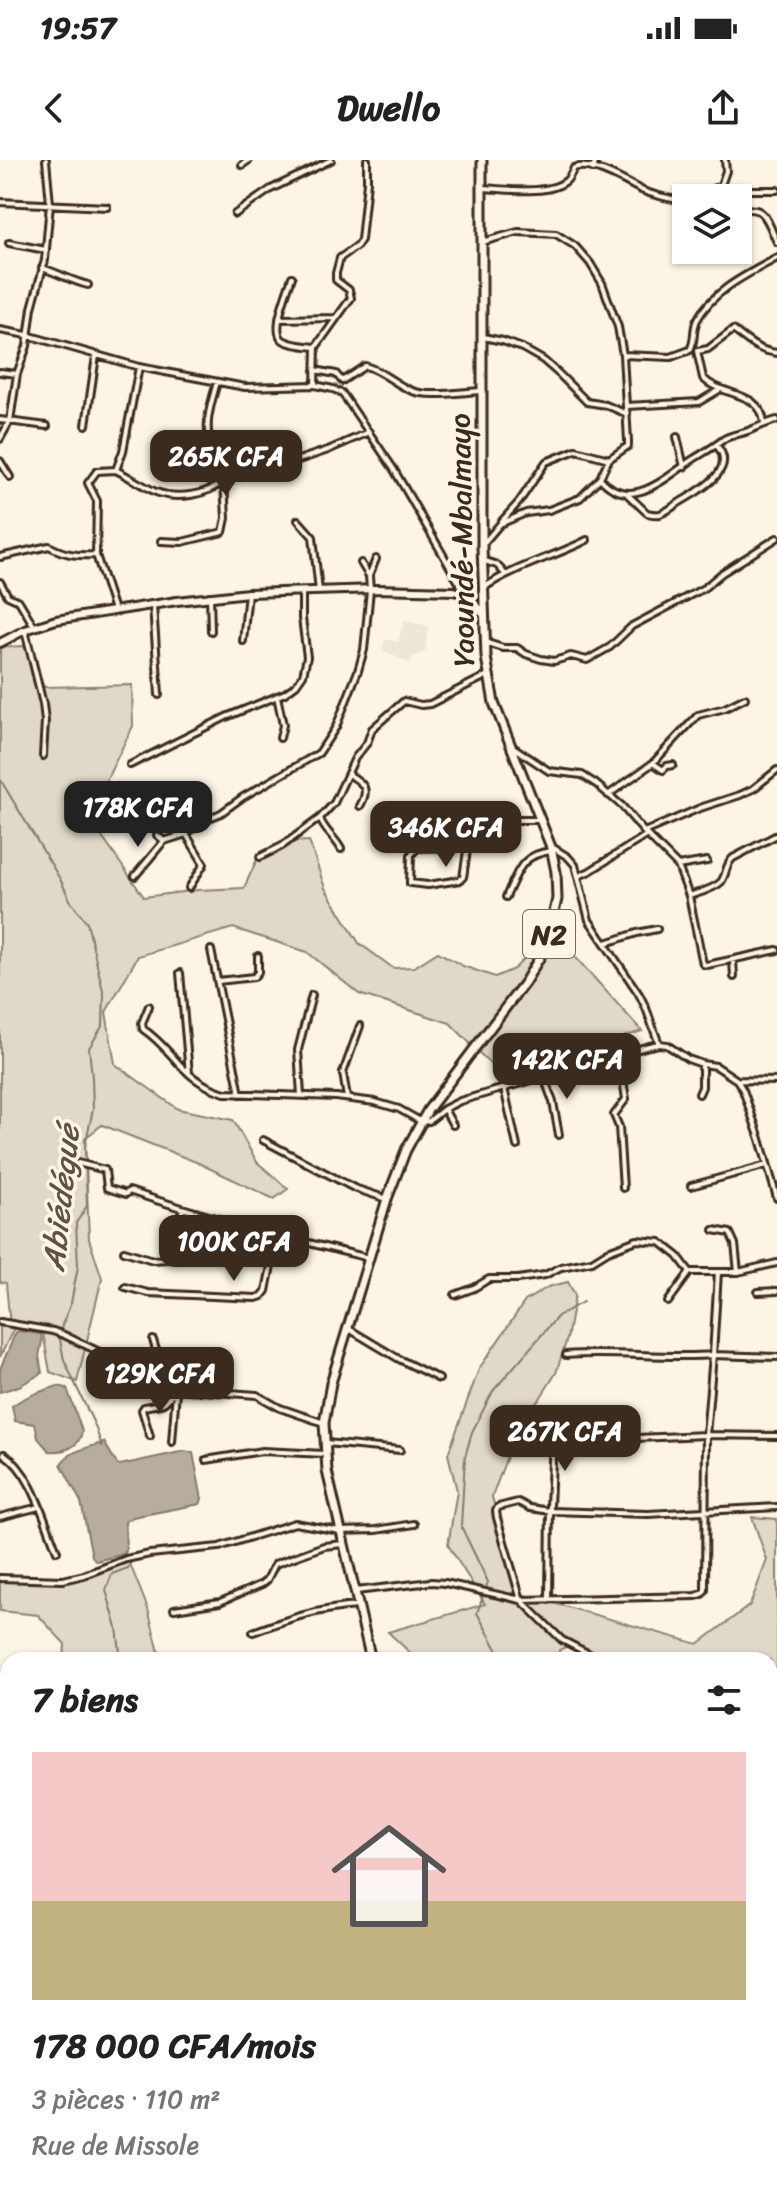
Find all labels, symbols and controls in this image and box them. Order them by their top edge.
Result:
text: 19:57 [40,1,116,55]
text: Dwello [337,76,440,140]
icon: back [32,86,76,130]
icon: share [701,86,745,130]
map controls [672,184,752,264]
button: layers [672,184,752,264]
street label: Yaoundé-Mbalmayo [433,413,491,667]
pin: 265K CFA [143,430,309,498]
text: 265K CFA [168,433,284,479]
pin: 178K CFA [55,781,221,849]
text: 178K CFA [82,784,194,830]
pin: 346K CFA [363,801,529,869]
text: 346K CFA [388,804,504,850]
road number: N2 [523,910,575,958]
pin: 142K CFA [484,1033,650,1101]
text: 142K CFA [511,1036,623,1082]
water label: Abiédégué [25,1117,97,1275]
pin: 100K CFA [151,1215,317,1283]
text: 100K CFA [177,1218,291,1264]
pin: 129K CFA [77,1347,243,1415]
text: 129K CFA [104,1350,216,1396]
pin: 267K CFA [482,1405,648,1473]
text: 267K CFA [508,1408,622,1454]
text: 7 biens [32,1670,138,1730]
icon: filters [702,1678,746,1722]
icon: home [317,1804,461,1948]
text: 178 000 CFA/mois [32,2016,316,2076]
text: 3 pièces · 110 m² [32,2076,220,2122]
text: Rue de Missole [32,2122,199,2168]

